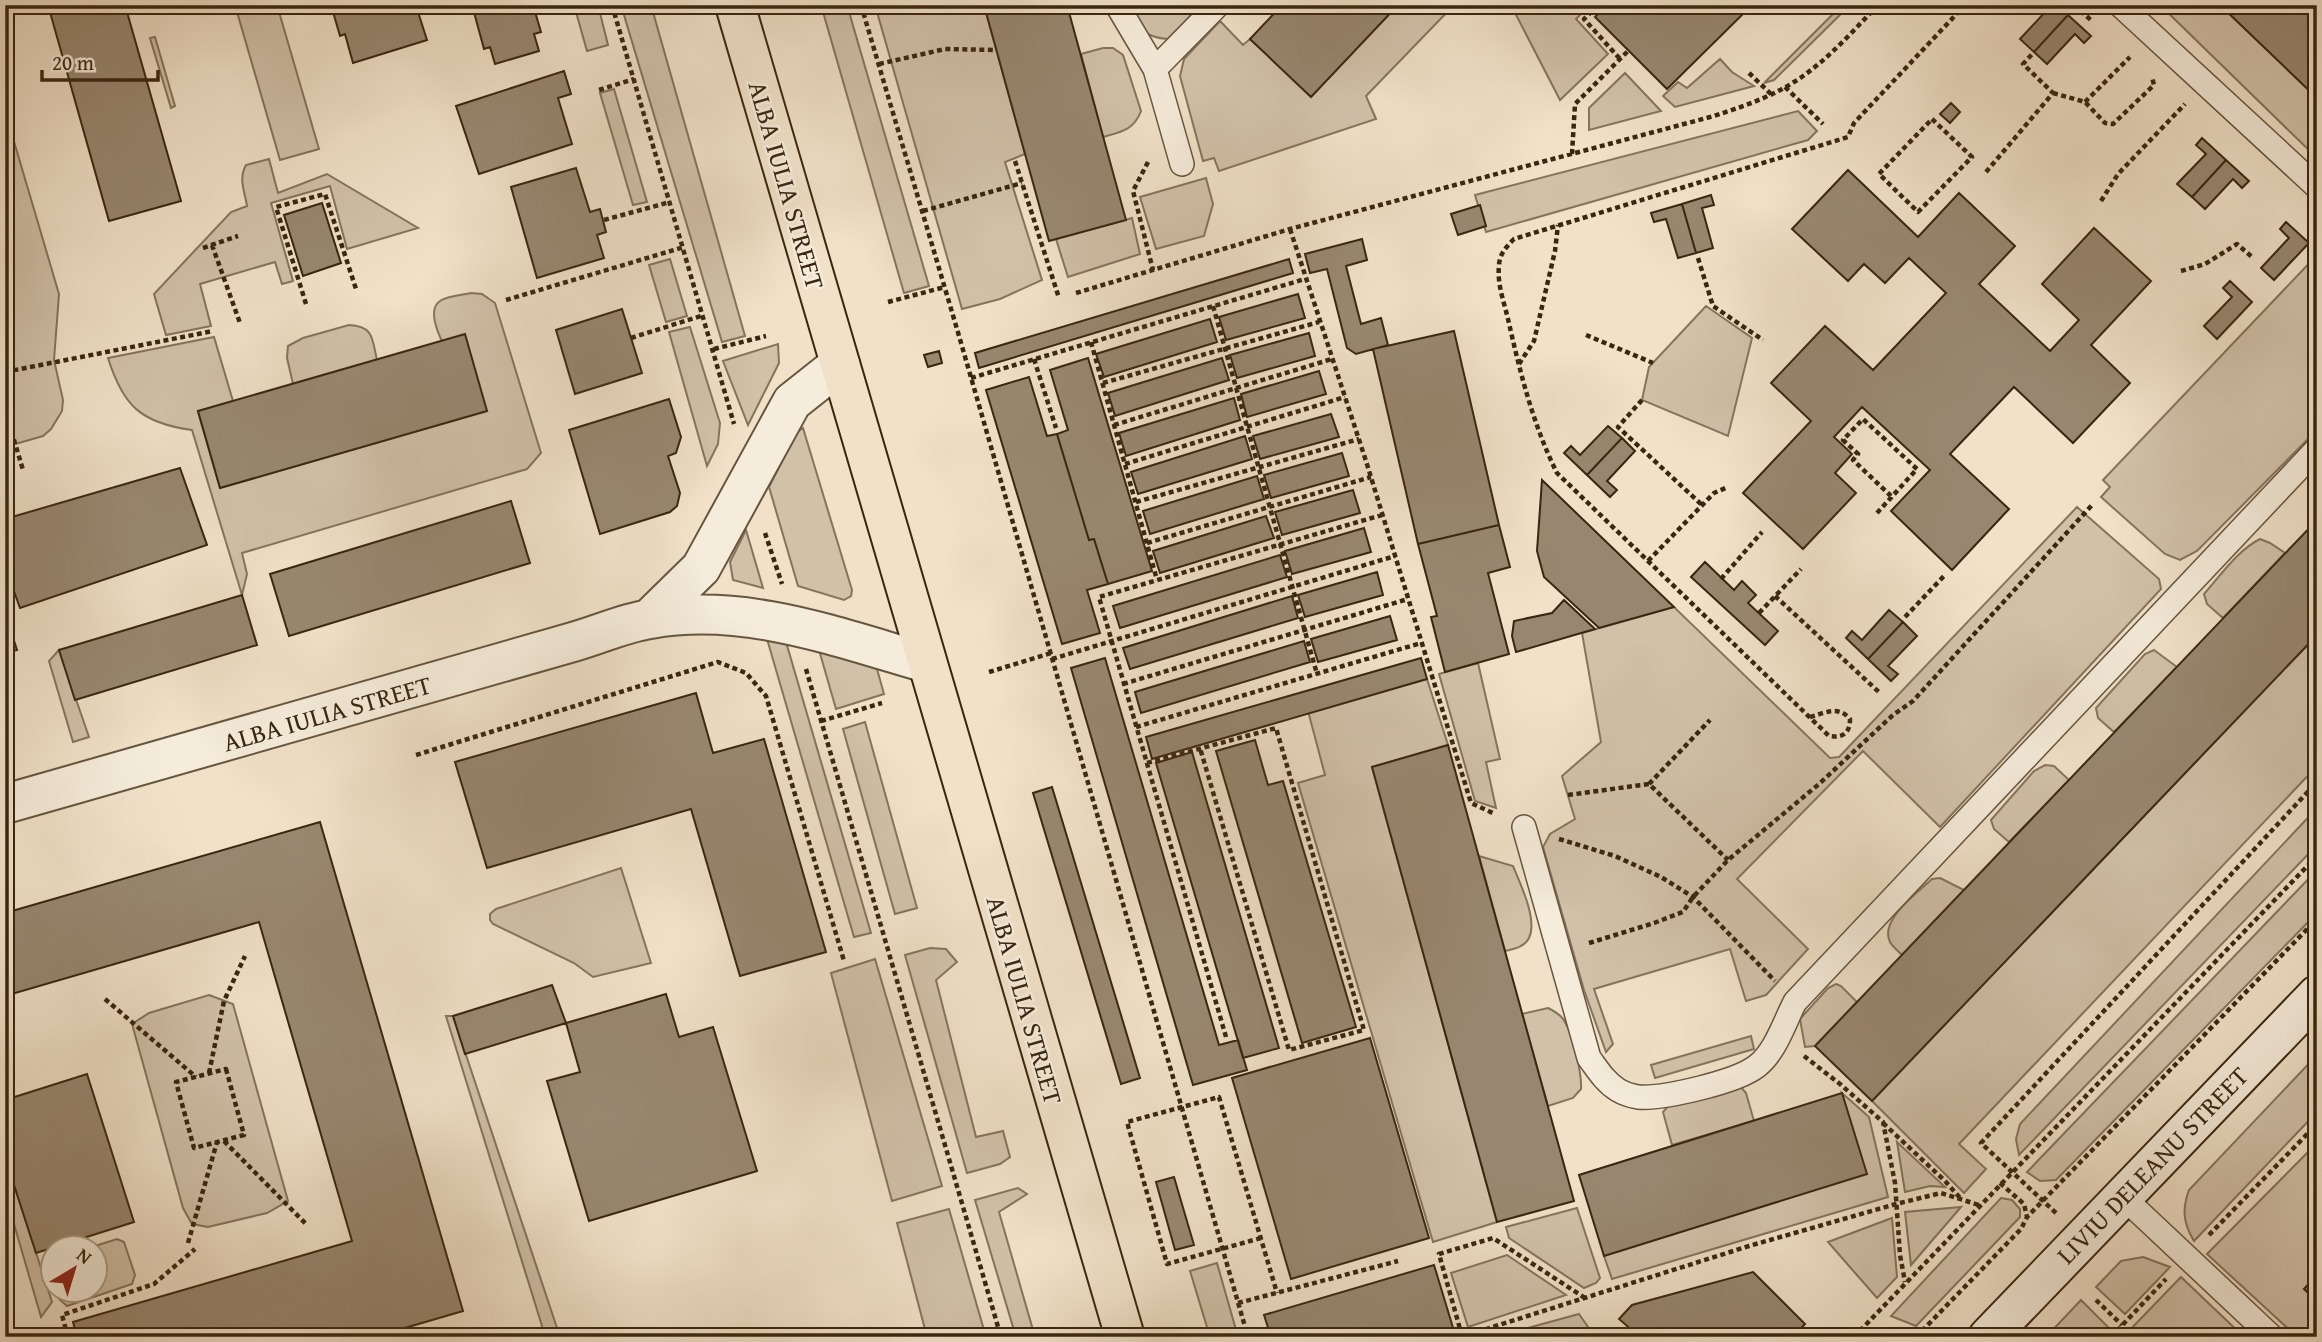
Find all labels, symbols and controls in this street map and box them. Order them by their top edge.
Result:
scale bar [42,38,158,82]
text: 20 m [52,47,94,78]
street label: ALBA IULIA STREET [739,76,836,294]
street label: ALBA IULIA STREET [218,664,436,761]
street label: ALBA IULIA STREET [977,891,1074,1109]
street label: LIVIU DELEANU STREET [2047,1057,2257,1273]
north arrow [38,1234,108,1304]
text: N [71,1241,98,1271]

